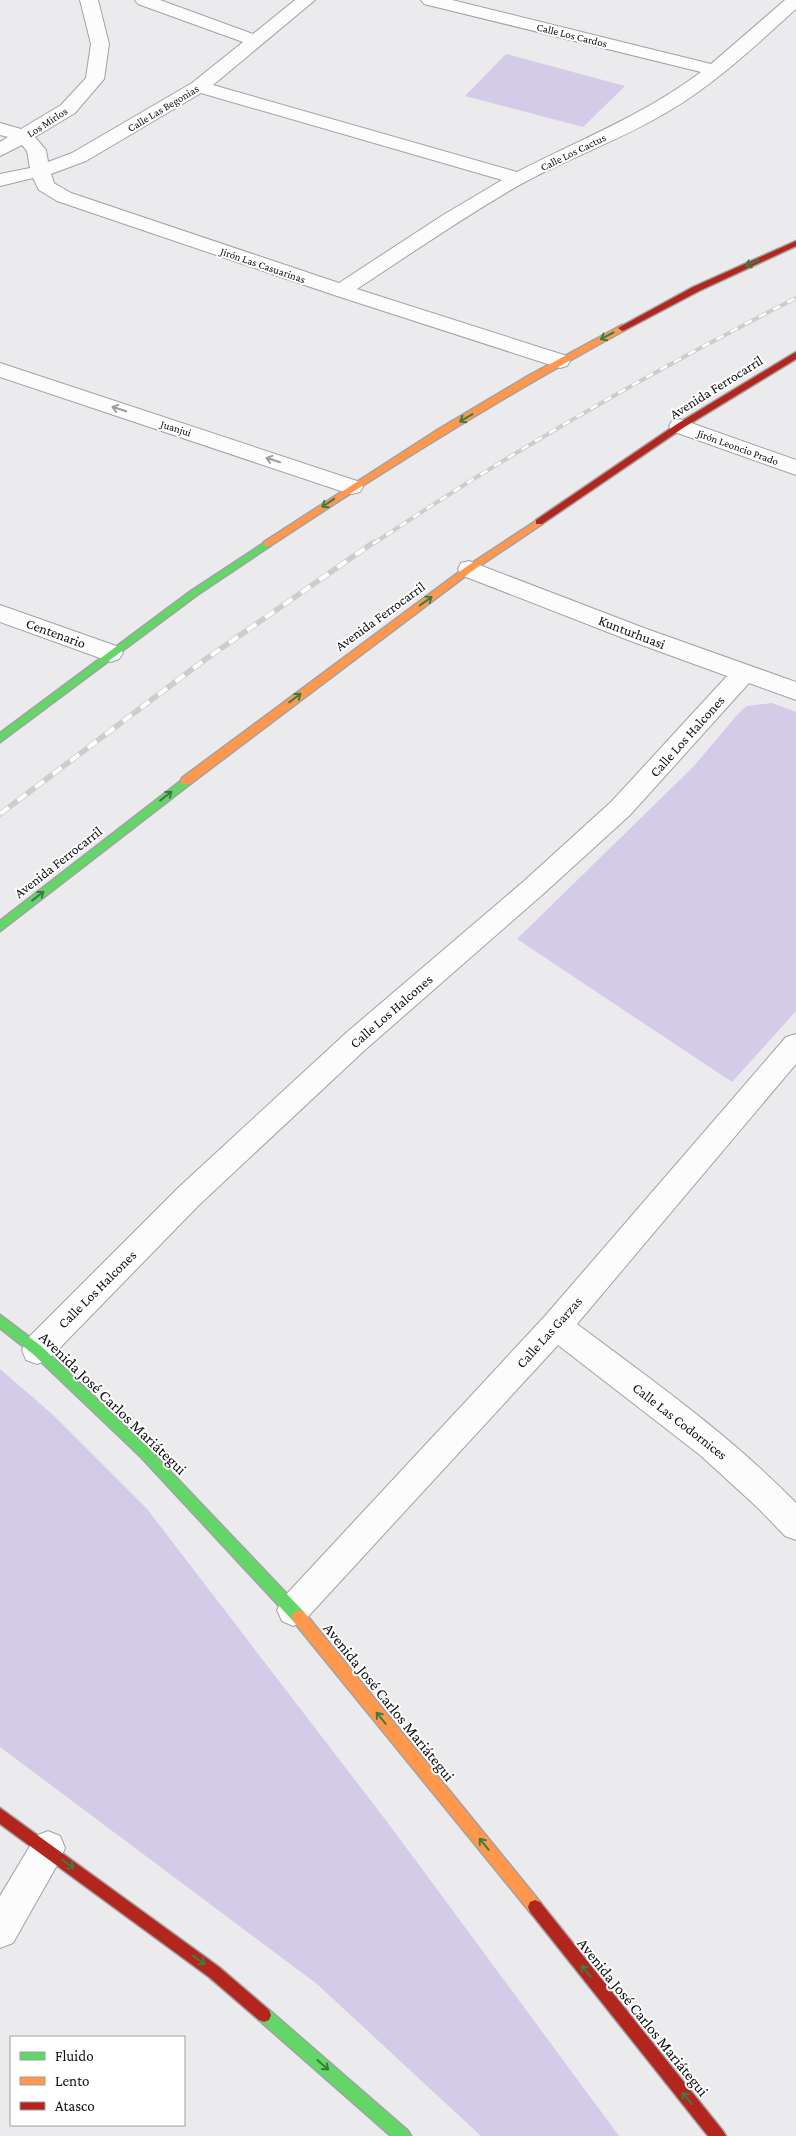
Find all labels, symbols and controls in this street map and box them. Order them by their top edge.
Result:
street label: Calle Los Cardos [535,20,609,50]
street label: Calle Las Begonias [125,82,201,135]
street label: Los Mirlos [25,104,69,140]
street label: Calle Los Cactus [538,131,608,173]
street label: Jirón Las Casuarinas [218,244,307,286]
one-way arrow [745,259,760,268]
one-way arrow [600,332,614,342]
street label: Avenida Ferrocarril [667,352,766,422]
one-way arrow [111,404,127,413]
one-way arrow [460,413,474,423]
street label: Juanjui [158,417,193,440]
street label: Jirón Leoncio Prado [694,426,781,468]
one-way arrow [266,455,281,464]
one-way arrow [321,498,335,508]
street label: Avenida Ferrocarril [332,578,428,654]
one-way arrow [419,595,432,606]
street label: Kunturhuasi [596,612,668,652]
street label: Centenario [24,615,88,651]
one-way arrow [288,692,301,703]
street label: Calle Los Halcones [646,692,728,780]
one-way arrow [159,791,173,801]
street label: Avenida Ferrocarril [11,823,105,901]
one-way arrow [31,891,44,902]
street label: Calle Los Halcones [346,971,436,1051]
street label: Calle Los Halcones [55,1247,139,1331]
street label: Calle Las Garzas [513,1293,585,1371]
street label: Avenida José Carlos Mariátegui [35,1328,190,1479]
street label: Calle Las Codornices [630,1379,730,1463]
street label: Avenida José Carlos Mariátegui [319,1620,458,1785]
one-way arrow [376,1712,387,1725]
one-way arrow [478,1838,490,1851]
one-way arrow [61,1858,74,1869]
street label: Avenida José Carlos Mariátegui [573,1935,712,2100]
one-way arrow [192,1955,206,1965]
one-way arrow [580,1965,591,1978]
legend [10,2036,185,2126]
text: Fluido [55,2048,94,2064]
one-way arrow [316,2060,329,2071]
text: Lento [55,2073,89,2089]
one-way arrow [682,2092,693,2105]
text: Atasco [55,2098,95,2114]

